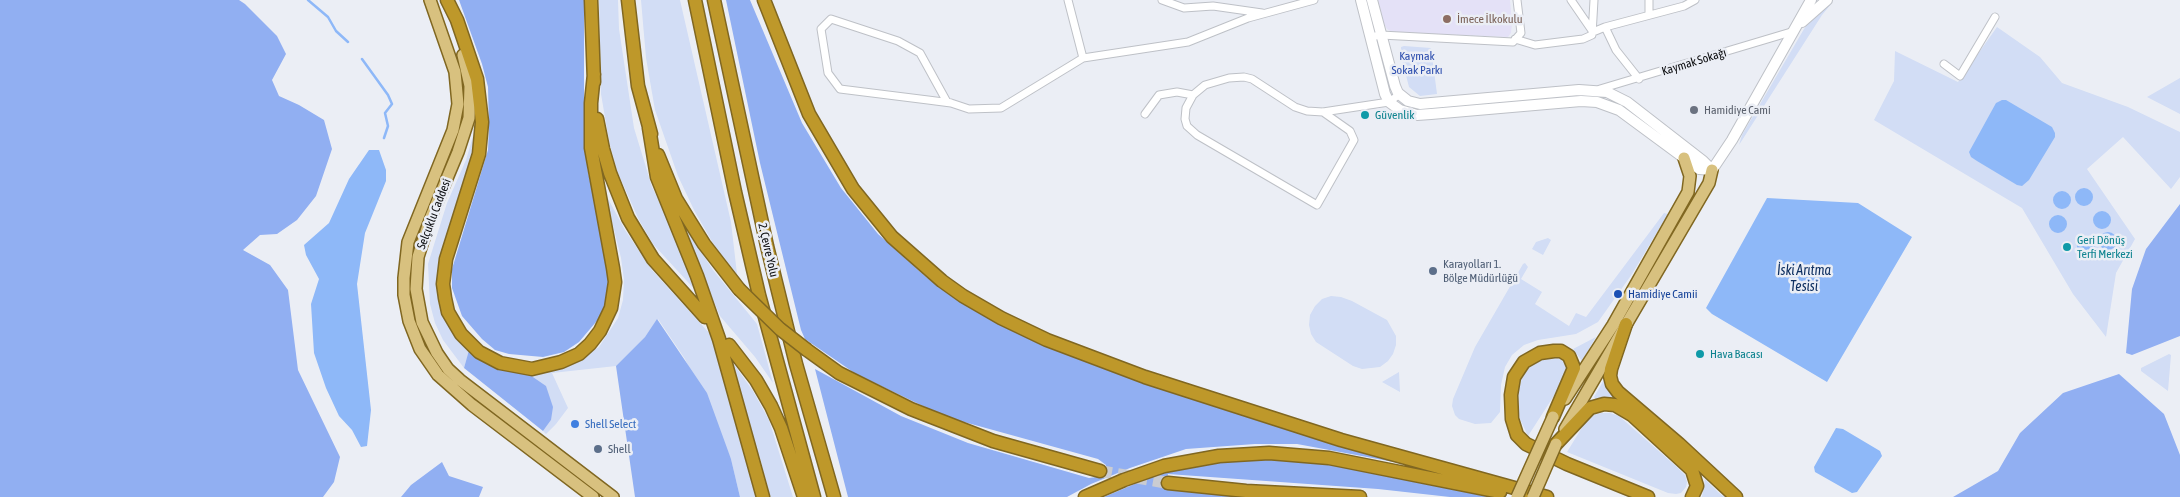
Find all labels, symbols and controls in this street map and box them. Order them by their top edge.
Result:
place label: İmece İlkokulu [1457,12,1523,26]
marker: İmece İlkokulu [1441,13,1453,25]
street label: Kaymak Sokağı [1660,45,1728,79]
park label: Kaymak Sokak Parkı [1392,49,1442,77]
place label: Hamidiye Cami [1704,103,1771,117]
marker: Hamidiye Cami [1688,104,1700,116]
place label: Güvenlik [1375,108,1414,122]
marker: Güvenlik [1359,109,1371,121]
street label: Selçuklu Caddesi [414,177,454,251]
street label: 2. Çevre Yolu [755,222,781,278]
place label: Geri Dönüş Terfi Merkezi [2077,233,2133,261]
marker: Geri Dönüş Terfi Merkezi [2061,241,2073,253]
place label: Karayolları 1. Bölge Müdürlüğü [1443,257,1518,285]
water label: İski Arıtma Tesisi [1777,263,1831,296]
marker: Karayolları 1. Bölge Müdürlüğü [1427,265,1439,277]
place label: Hamidiye Camii [1628,287,1697,301]
marker: Hamidiye Camii [1612,288,1624,300]
place label: Hava Bacası [1710,347,1763,361]
marker: Hava Bacası [1694,348,1706,360]
place label: Shell Select [585,417,636,431]
marker: Shell Select [569,418,581,430]
place label: Shell [608,442,631,456]
marker: Shell [592,443,604,455]

